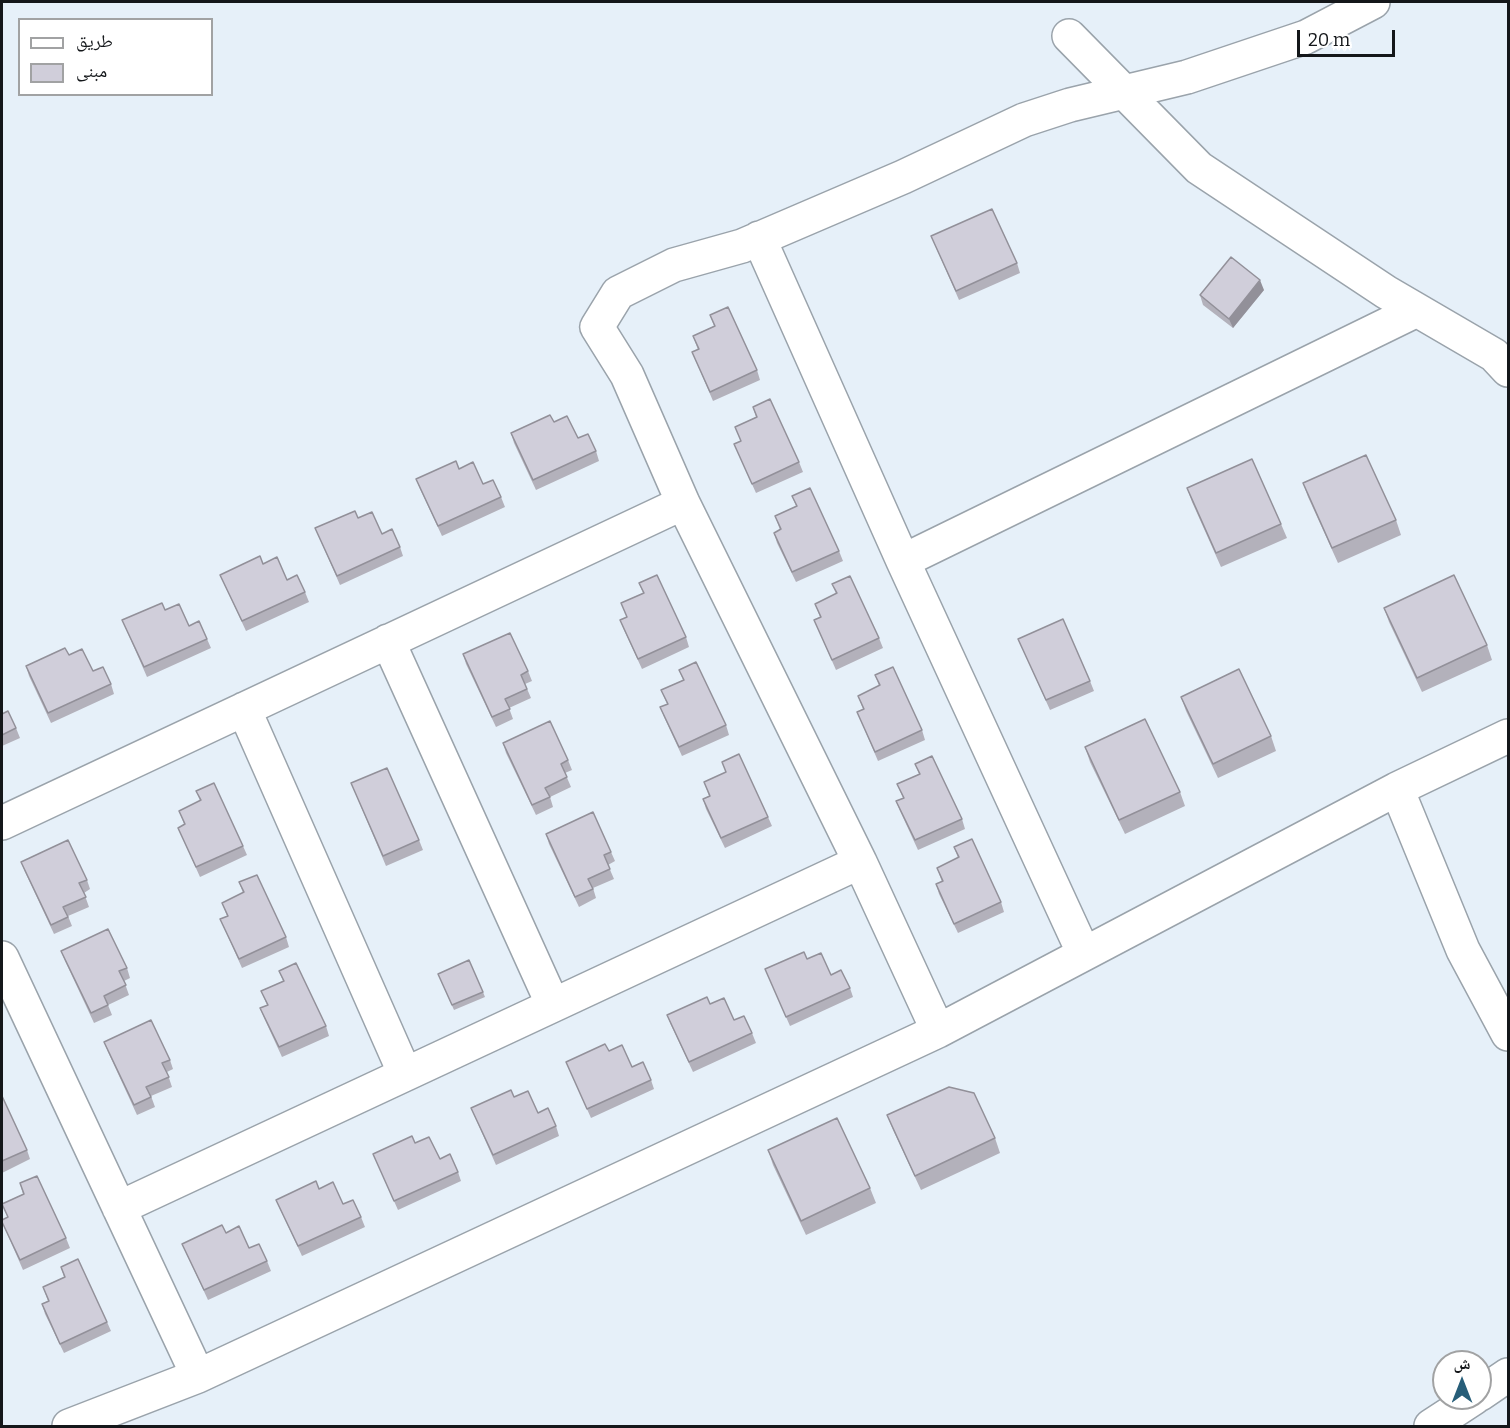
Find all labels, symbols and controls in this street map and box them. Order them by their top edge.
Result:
legend [18,18,213,96]
scale bar [1300,18,1398,56]
text: 20 m [1308,29,1350,51]
text: طريق [76,30,113,52]
text: مبنى [76,60,107,82]
north arrow [1432,1350,1492,1410]
text: ش [1454,1354,1470,1373]

